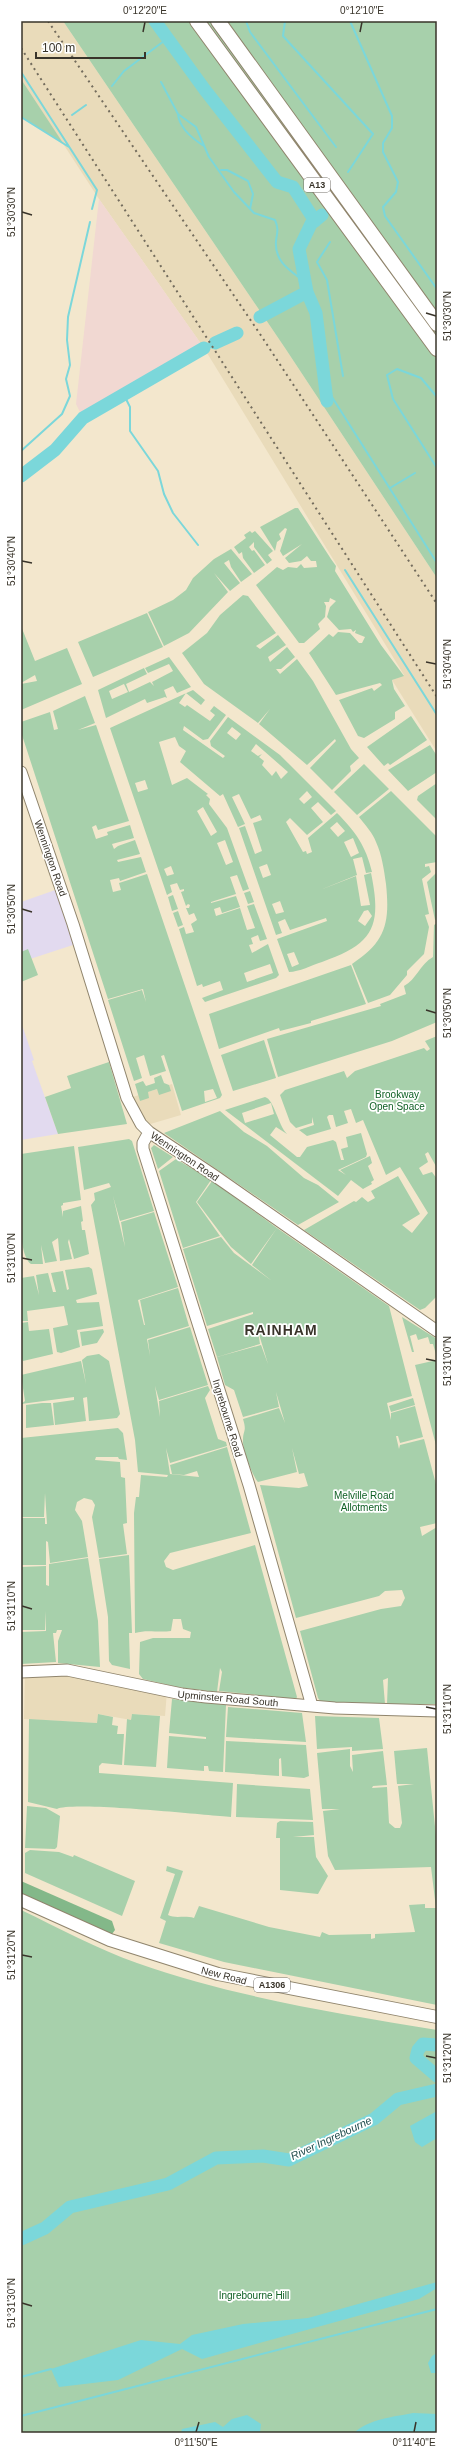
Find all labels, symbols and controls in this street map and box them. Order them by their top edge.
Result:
text: 0°12'20"E [123,5,167,16]
text: 0°12'10"E [340,5,384,16]
scale bar [36,34,145,60]
text: 100 m [42,41,75,55]
road number: A13 [304,178,330,192]
text: 51°30'30"N [6,187,17,237]
text: 51°30'30"N [442,291,453,341]
text: 51°30'40"N [6,536,17,586]
text: 51°30'40"N [442,639,453,689]
street label: Wennington Road [32,819,69,898]
text: 51°30'50"N [6,884,17,934]
text: 51°30'50"N [442,988,453,1038]
park label: Brookway Open Space [369,1089,425,1112]
street label: Wennington Road [149,1130,221,1183]
text: 51°31'00"N [6,1233,17,1283]
district label: RAINHAM [244,1322,318,1338]
text: 51°31'00"N [442,1336,453,1386]
street label: Ingrebourne Road [210,1378,245,1458]
park label: Melville Road Allotments [334,1490,394,1513]
text: 51°31'10"N [6,1581,17,1631]
text: 51°31'10"N [442,1684,453,1734]
street label: Upminster Road South [177,1689,279,1708]
text: 51°31'20"N [6,1930,17,1980]
street label: New Road [200,1964,248,1986]
road number: A1306 [254,1978,290,1992]
text: 51°31'20"N [442,2033,453,2083]
water label: River Ingrebourne [289,2114,373,2162]
text: 51°31'30"N [6,2278,17,2328]
park label: Ingrebourne Hill [219,2290,289,2301]
text: 0°11'50"E [174,2437,218,2448]
text: 0°11'40"E [392,2437,436,2448]

